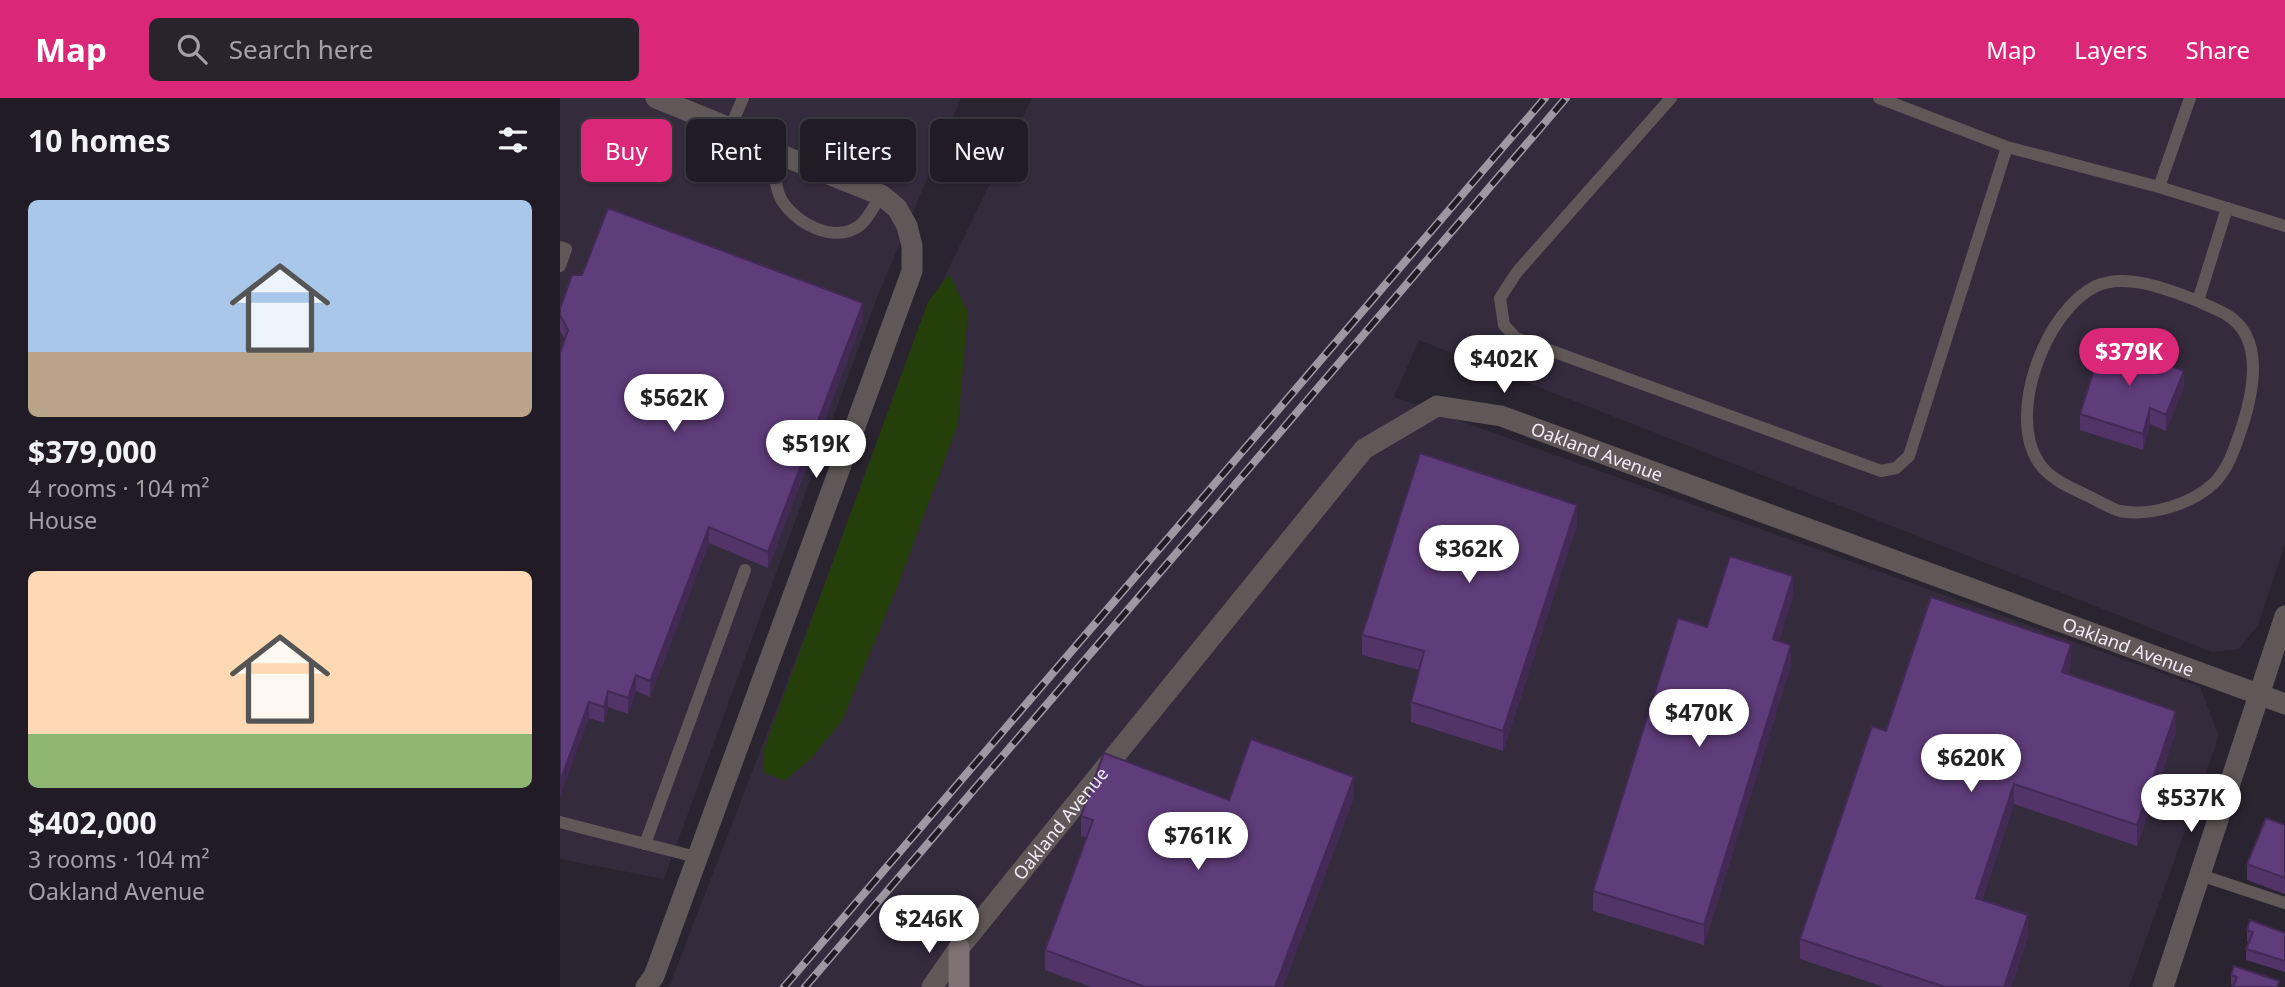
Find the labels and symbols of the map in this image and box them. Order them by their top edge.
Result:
pin: $379K [2080,328,2178,388]
pin: $402K [1455,336,1553,395]
pin: $562K [625,374,723,434]
street label: Oakland Avenue [1528,416,1666,486]
pin: $519K [767,420,865,480]
pin: $362K [1420,526,1518,585]
street label: Oakland Avenue [2059,611,2198,682]
pin: $470K [1650,690,1748,749]
pin: $620K [1922,734,2020,794]
street label: Oakland Avenue [1007,762,1113,885]
pin: $537K [2142,774,2240,834]
pin: $761K [1149,812,1247,872]
pin: $246K [880,896,978,955]

